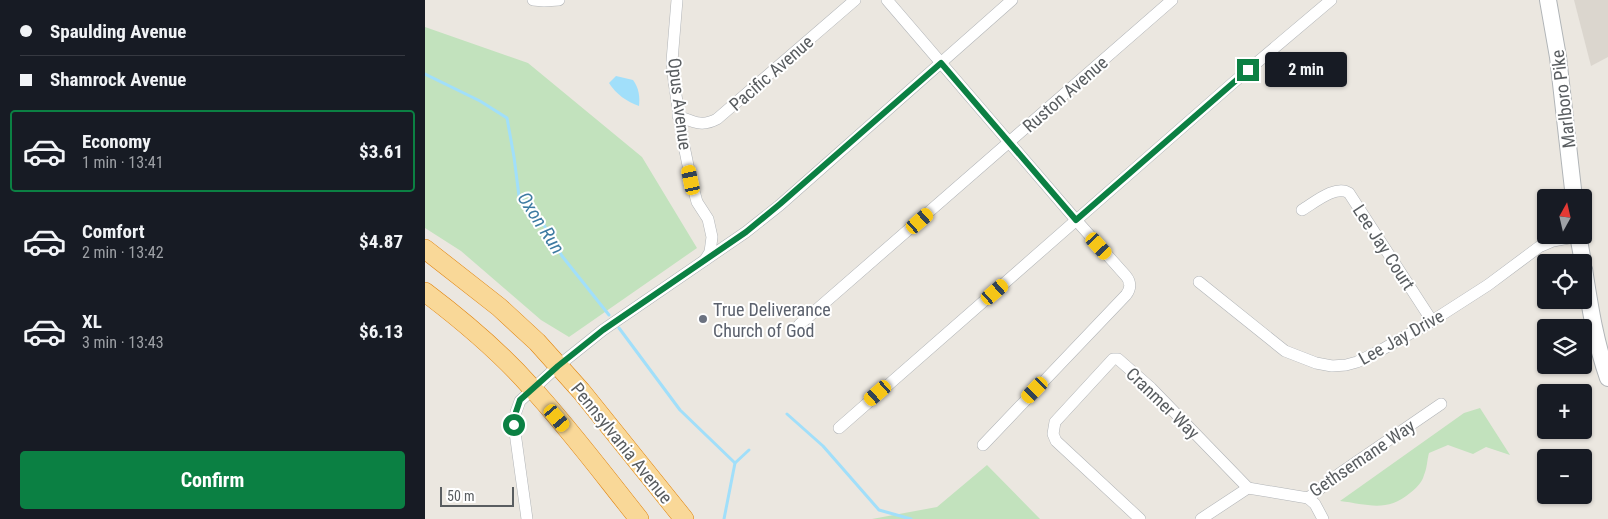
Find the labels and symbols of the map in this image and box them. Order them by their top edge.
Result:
street label: Pacific Avenue [725,31,817,115]
street label: Marlboro Pike [1547,49,1579,149]
street label: Ruston Avenue [1018,52,1112,136]
callout: 2 min [1265,52,1348,88]
street label: Opus Avenue [664,57,696,151]
route end [1237,59,1259,81]
car [680,164,701,196]
water label: Oxon Run [513,188,569,258]
north arrow [1537,189,1593,244]
street label: Lee Jay Court [1349,200,1419,294]
car [903,205,936,237]
car [1083,230,1114,262]
car [978,276,1011,308]
place label: True Deliverance Church of God [713,299,831,341]
street label: Lee Jay Drive [1355,305,1447,369]
marker: True Deliverance Church of God [697,313,709,325]
street label: Cranmer Way [1122,363,1204,443]
car [1019,374,1050,406]
car [861,377,894,409]
street label: Pennsylvania Avenue [567,378,677,508]
car [541,402,572,434]
route start [503,414,525,436]
street label: Gethsemane Way [1305,415,1419,501]
scale bar [440,484,514,507]

